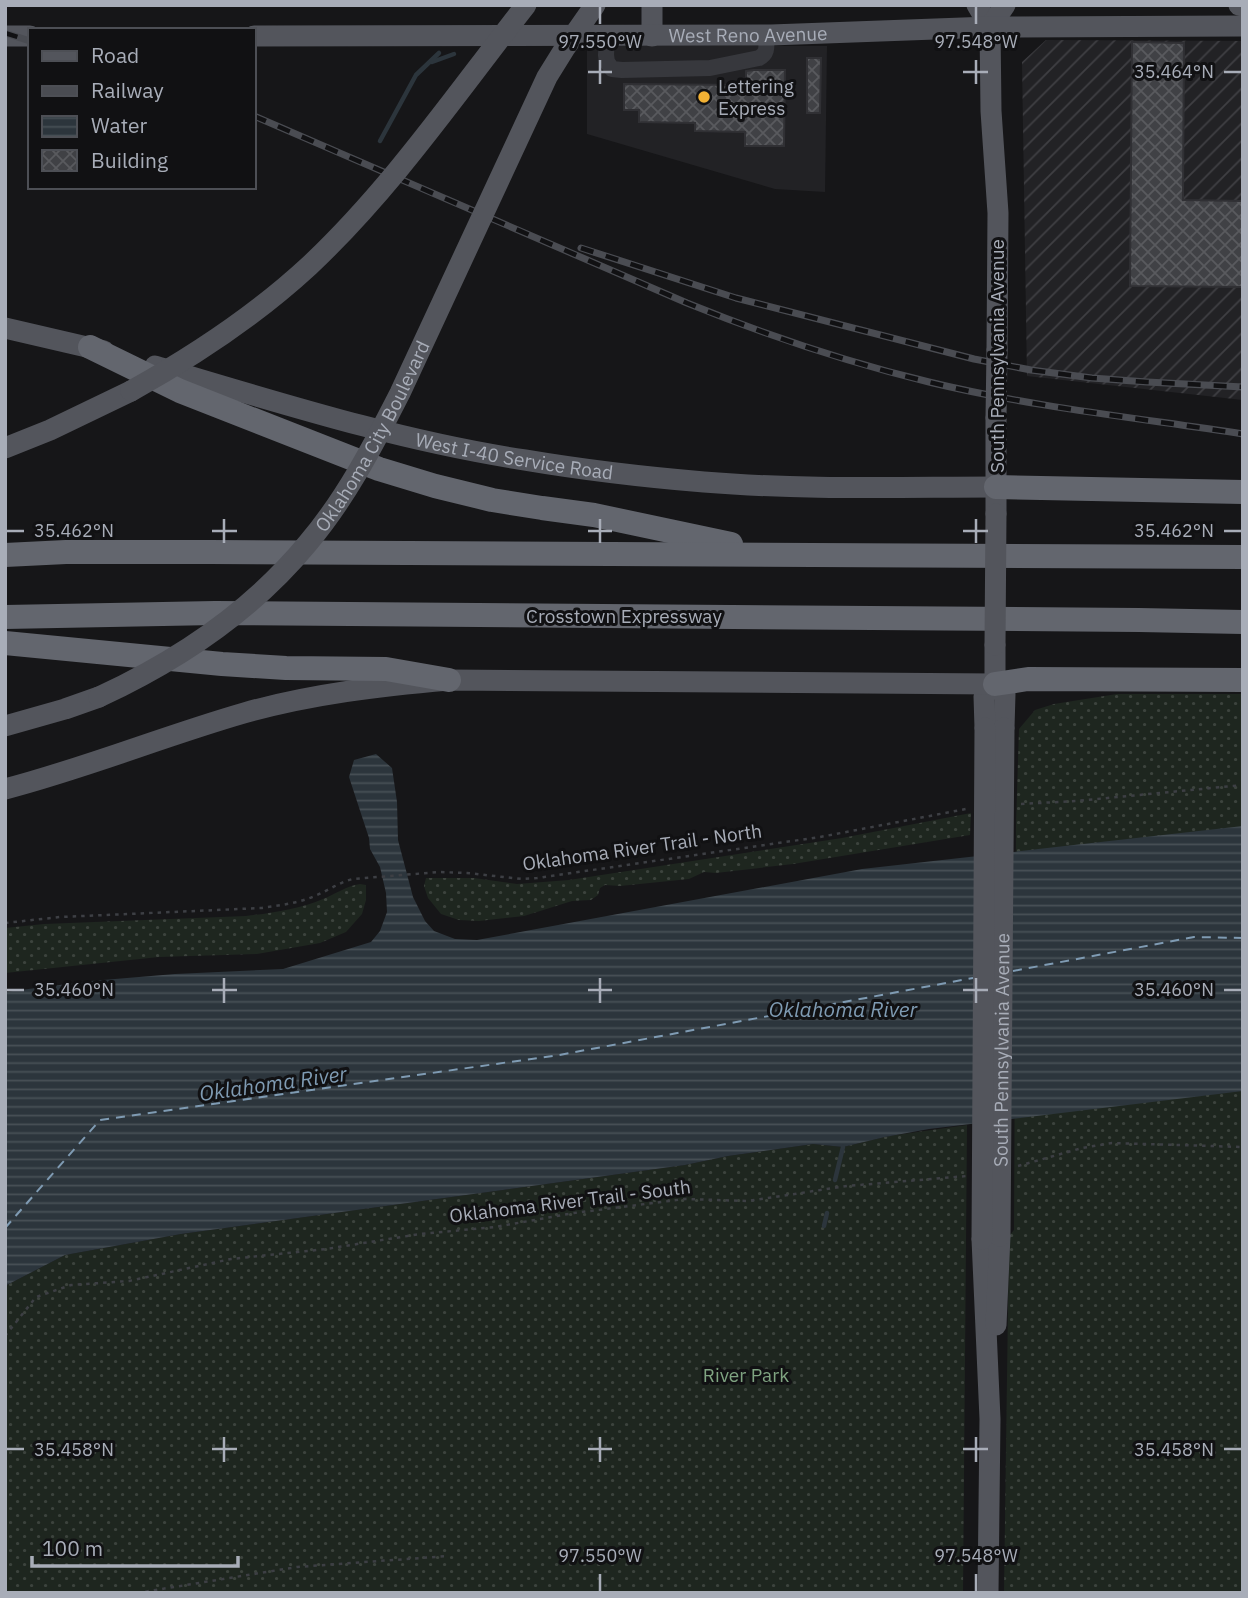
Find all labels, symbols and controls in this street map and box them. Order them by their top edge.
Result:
street label: West Reno Avenue [668,21,828,47]
legend [28,28,256,189]
text: 97.550°W [558,30,642,53]
text: 97.548°W [934,30,1018,53]
text: Road [91,41,139,69]
text: 35.464°N [1134,60,1214,83]
place label: Lettering Express [718,74,794,120]
text: Railway [91,76,164,104]
marker: Lettering Express [696,89,712,105]
text: Water [91,111,148,139]
text: Building [91,146,168,174]
street label: South Pennsylvania Avenue [985,239,1009,473]
street label: Oklahoma City Boulevard [310,337,435,537]
street label: West I-40 Service Road [413,427,615,485]
text: 35.462°N [34,519,114,542]
text: 35.462°N [1134,519,1214,542]
street label: Crosstown Expressway [526,604,722,628]
street label: Oklahoma River Trail - North [521,818,763,876]
street label: South Pennsylvania Avenue [989,933,1014,1167]
text: 35.460°N [34,978,114,1001]
text: 35.460°N [1134,978,1214,1001]
water label: Oklahoma River [769,995,919,1023]
water label: Oklahoma River [198,1059,350,1107]
street label: Oklahoma River Trail - South [448,1174,692,1228]
park label: River Park [703,1363,789,1387]
text: 35.458°N [34,1438,114,1461]
text: 35.458°N [1134,1438,1214,1461]
scale bar [32,1524,238,1568]
text: 100 m [42,1534,103,1562]
text: 97.550°W [558,1544,642,1567]
text: 97.548°W [934,1544,1018,1567]

